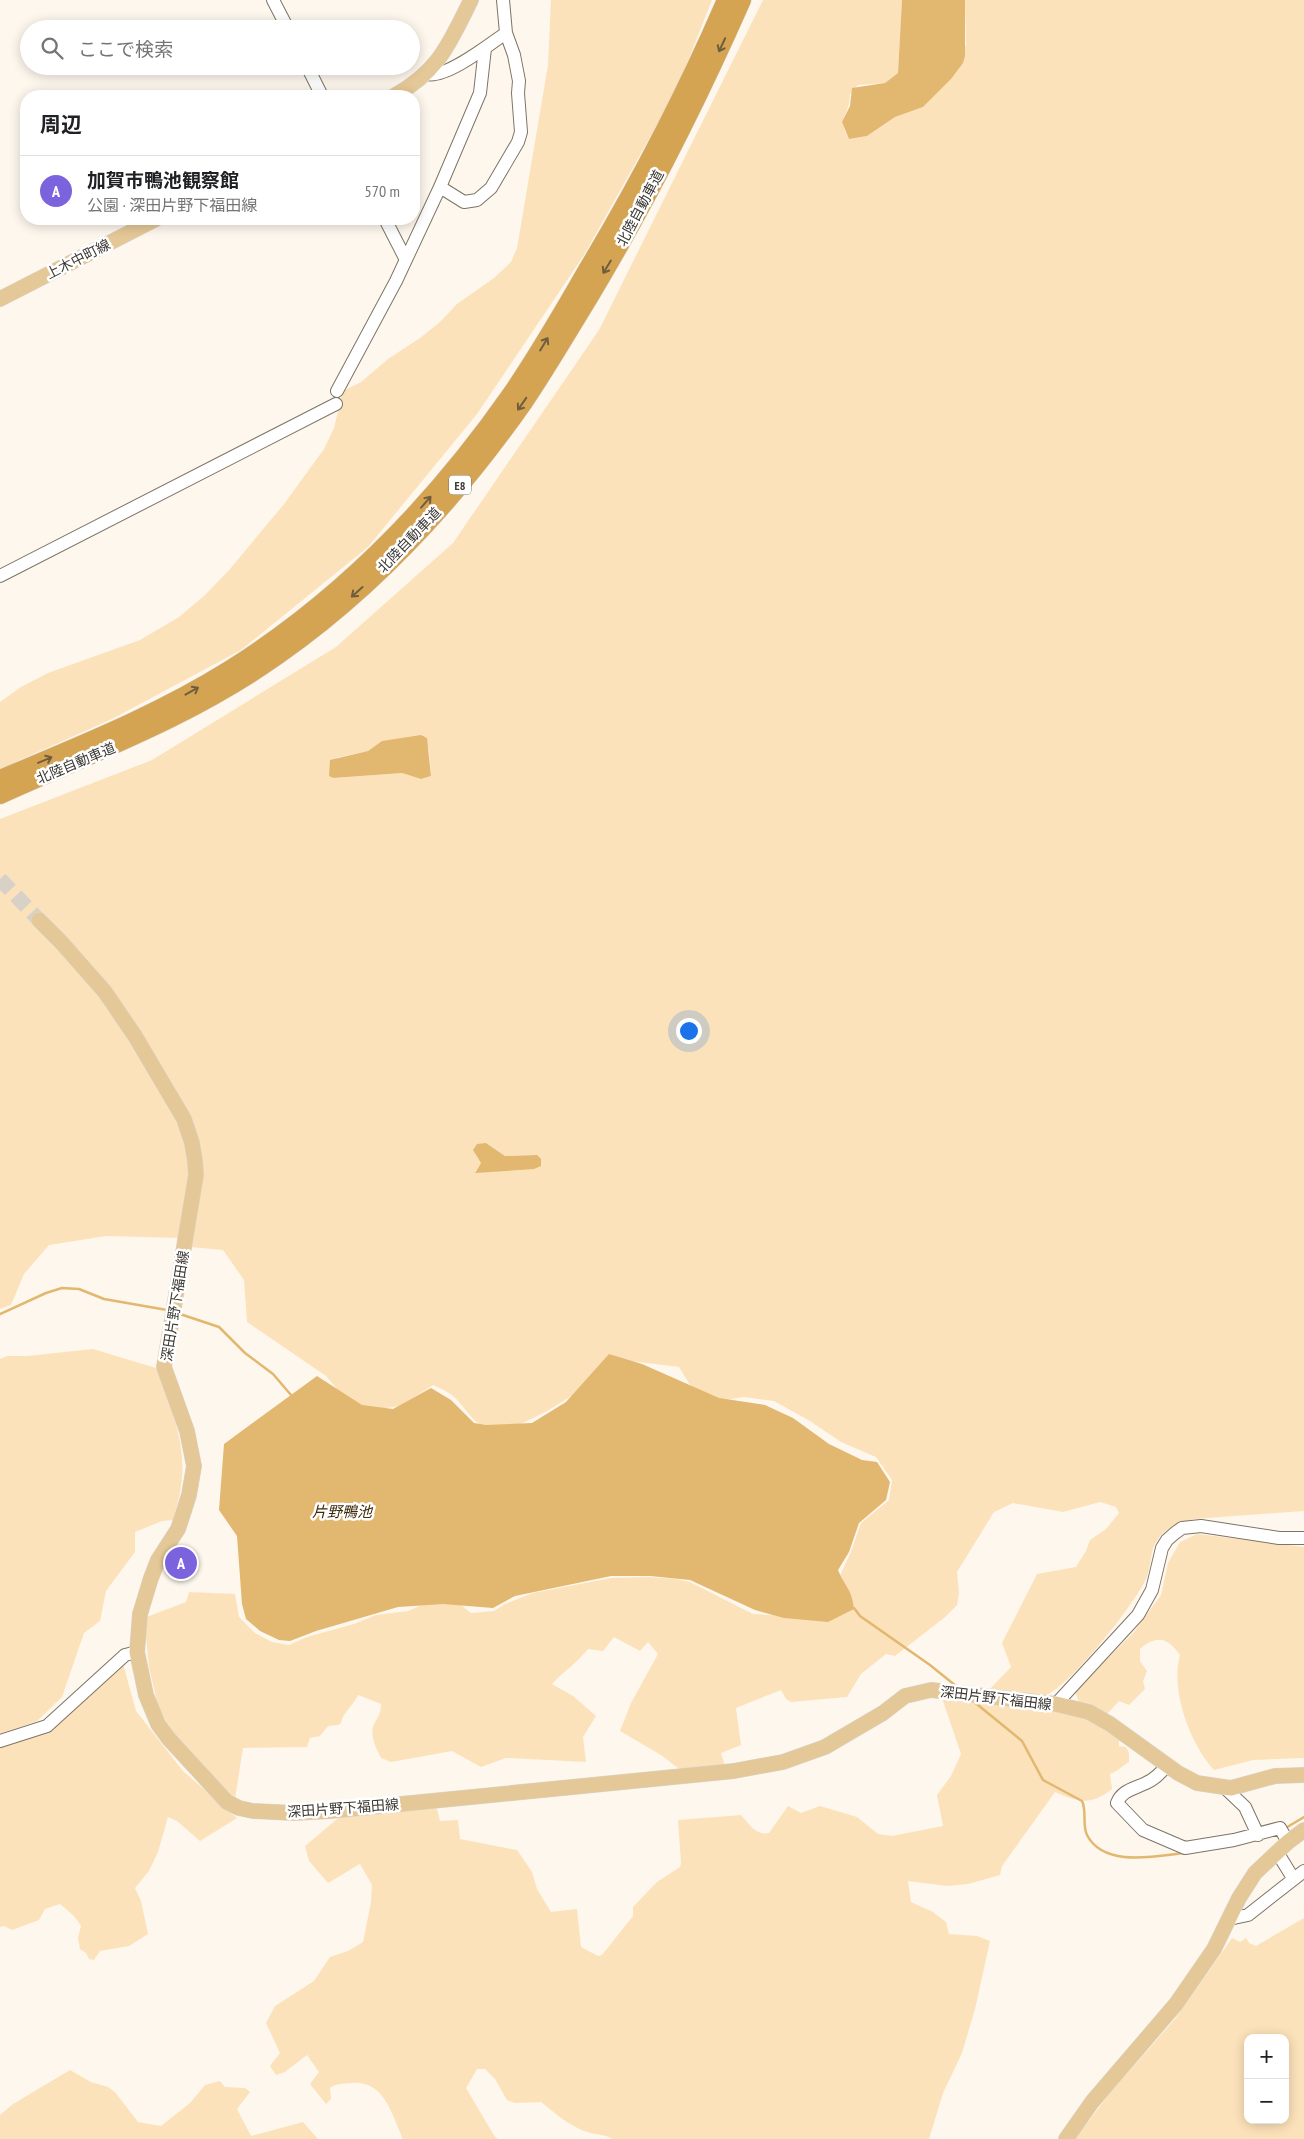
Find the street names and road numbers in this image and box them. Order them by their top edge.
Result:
street label: 北陸自動車道 [612,167,668,249]
street label: 上木中町線 [43,235,113,283]
road number: E8 [449,476,471,494]
street label: 北陸自動車道 [373,504,445,576]
street label: 北陸自動車道 [34,738,118,788]
street label: 深田片野下福田線 [157,1249,193,1363]
street label: 深田片野下福田線 [939,1682,1053,1714]
street label: 深田片野下福田線 [287,1795,399,1821]

